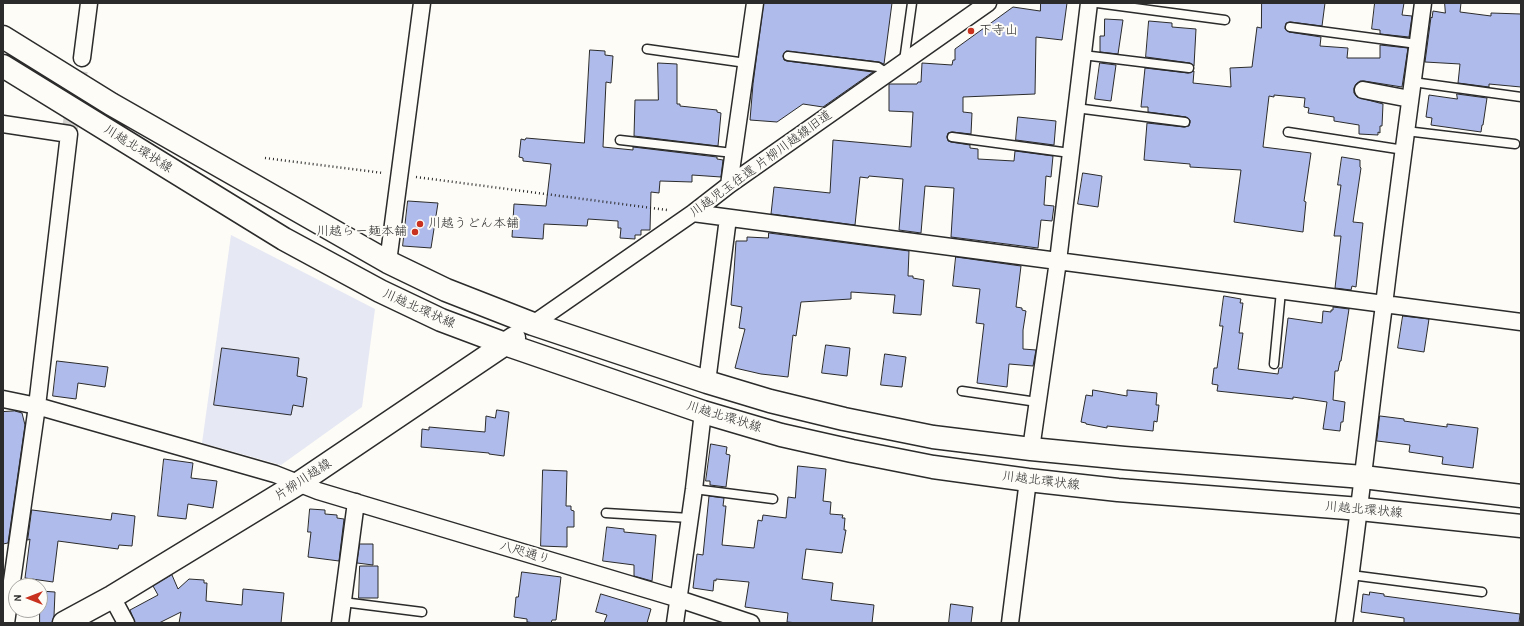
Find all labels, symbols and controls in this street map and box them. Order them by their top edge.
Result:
place label: 下寺山 [979,23,1018,39]
marker: 下寺山 [966,26,976,36]
street label: 川越児玉往還 片柳川越線旧道 [687,107,835,221]
street label: 川越北環状線 [101,122,175,176]
place label: 川越うどん本舗 [428,216,519,232]
marker: 川越うどん本舗 [415,219,425,229]
place label: 川越らー麺本舗 [316,224,407,240]
marker: 川越らー麺本舗 [410,227,420,237]
street label: 川越北環状線 [380,286,458,332]
street label: 川越北環状線 [684,398,764,436]
street label: 片柳川越線 [271,456,335,504]
street label: 川越北環状線 [1001,469,1081,493]
street label: 川越北環状線 [1324,499,1404,521]
street label: 八咫通り [498,538,552,568]
north arrow [8,578,48,618]
text: N [10,595,24,601]

